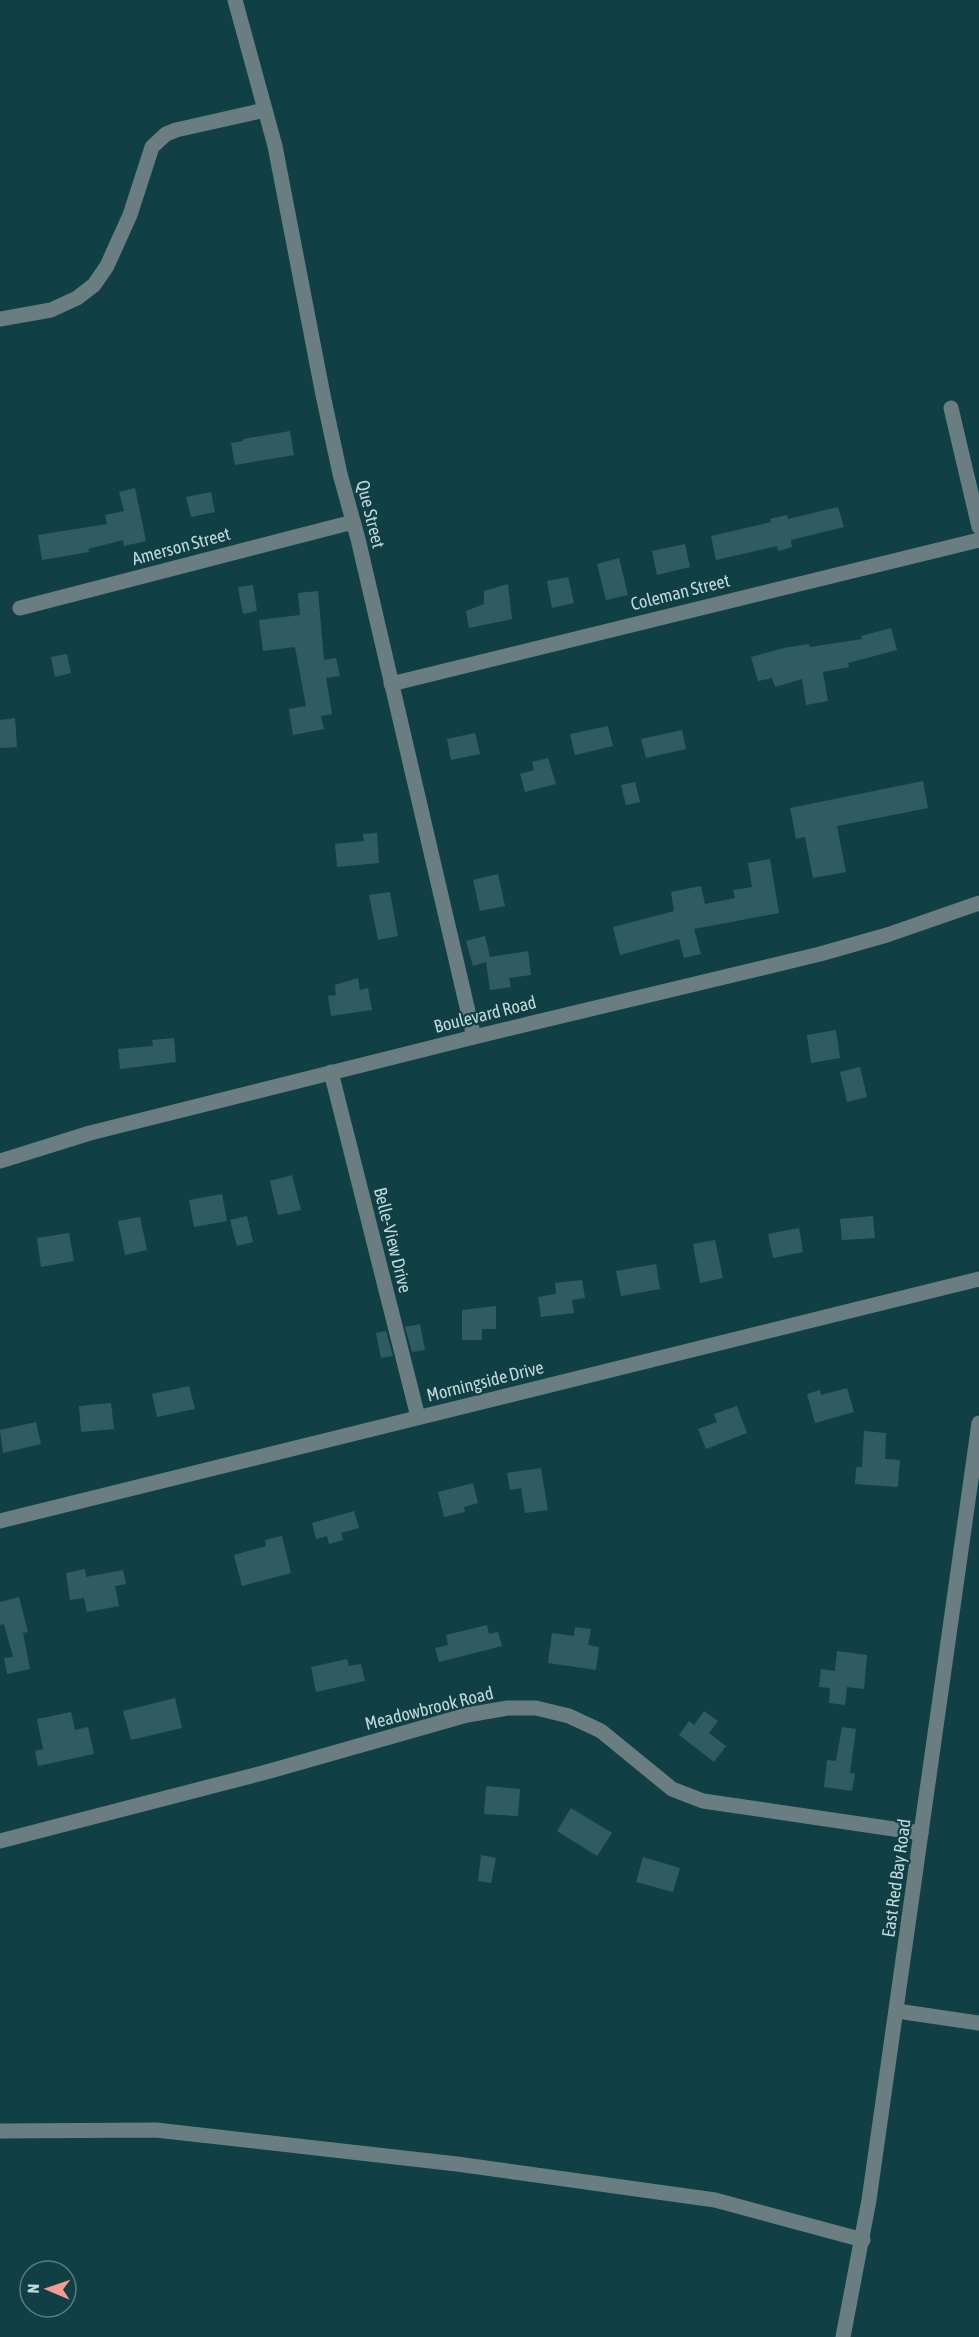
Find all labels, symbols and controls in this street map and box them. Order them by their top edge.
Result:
street label: Que Street [352,478,390,550]
street label: Amerson Street [130,523,232,569]
street label: Coleman Street [628,570,732,614]
street label: Boulevard Road [432,991,538,1037]
street label: Belle-View Drive [370,1185,416,1295]
street label: Morningside Drive [424,1356,546,1406]
street label: Meadowbrook Road [363,1682,495,1734]
street label: East Red Bay Road [877,1817,915,1939]
north arrow [18,2259,78,2319]
text: N [24,2283,42,2294]

